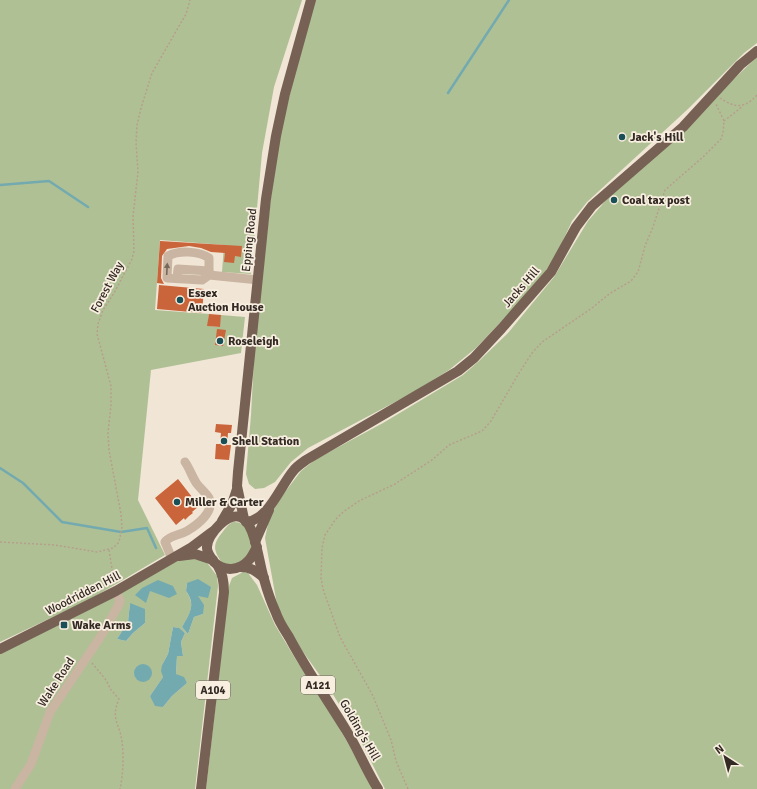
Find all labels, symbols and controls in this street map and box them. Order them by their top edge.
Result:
place label: Jack's Hill [630,130,684,145]
marker: Jack's Hill [617,132,627,142]
place label: Coal tax post [622,193,690,208]
marker: Coal tax post [609,195,619,205]
street label: Epping Road [239,207,260,273]
street label: Forest Way [88,259,127,315]
one-way arrow [164,263,171,275]
street label: Jacks Hill [500,264,543,311]
place label: Essex Auction House [188,286,264,315]
marker: Essex Auction House [175,295,185,305]
place label: Roseleigh [228,334,279,349]
marker: Roseleigh [215,336,225,346]
place label: Shell Station [232,434,300,449]
marker: Shell Station [219,436,229,446]
place label: Miller & Carter [185,495,264,510]
marker: Miller & Carter [172,497,182,507]
street label: Woodridden Hill [43,568,124,619]
place label: Wake Arms [72,618,131,633]
marker: Wake Arms [59,620,69,630]
street label: Wake Road [35,655,78,710]
road number: A121 [301,676,335,694]
road number: A104 [196,681,230,699]
street label: Golding's Hill [336,697,383,764]
north arrow [705,737,745,777]
text: N [712,742,726,757]

